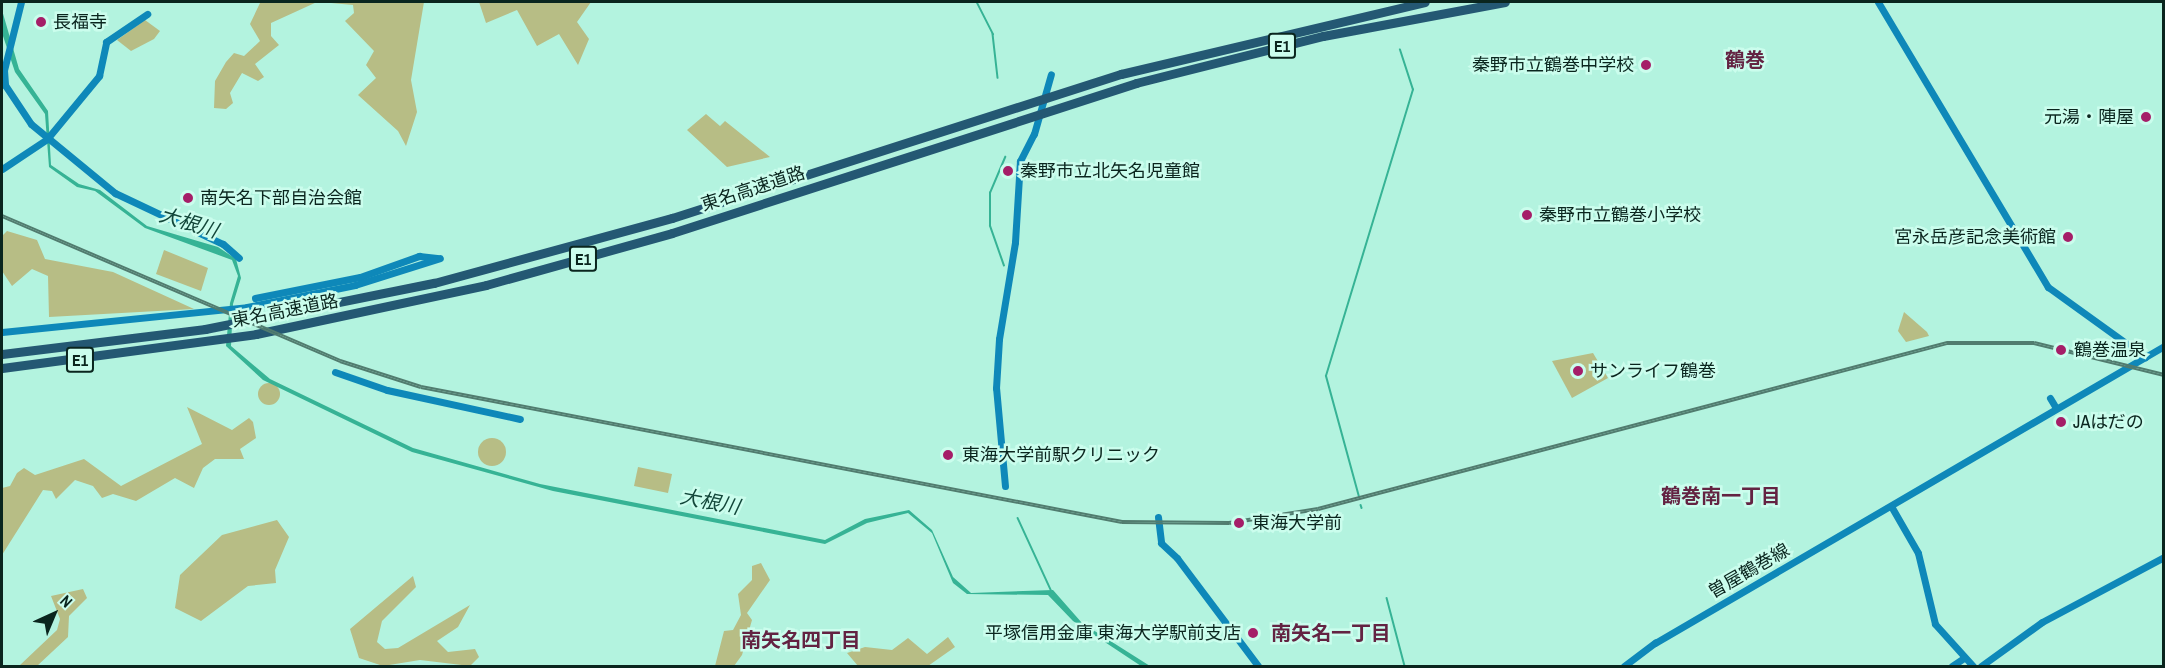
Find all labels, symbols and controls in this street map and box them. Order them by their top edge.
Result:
place label: 長福寺 [53,11,107,33]
marker: 長福寺 [34,15,48,29]
road number: E1 [1267,33,1297,59]
district label: 鶴巻 [1725,47,1765,71]
place label: 秦野市立鶴巻中学校 [1472,54,1634,76]
marker: 秦野市立鶴巻中学校 [1639,58,1653,72]
place label: 元湯・陣屋 [2044,106,2134,128]
marker: 元湯・陣屋 [2139,110,2153,124]
place label: 秦野市立北矢名児童館 [1020,160,1200,182]
street label: 東名高速道路 [698,162,808,216]
marker: 秦野市立北矢名児童館 [1001,164,1015,178]
place label: 南矢名下部自治会館 [200,187,362,209]
marker: 南矢名下部自治会館 [181,191,195,205]
water label: 大根川 [157,202,221,242]
place label: 秦野市立鶴巻小学校 [1539,204,1701,226]
marker: 秦野市立鶴巻小学校 [1520,208,1534,222]
place label: 宮永岳彦記念美術館 [1894,226,2056,248]
marker: 宮永岳彦記念美術館 [2061,230,2075,244]
road number: E1 [568,246,598,272]
street label: 東名高速道路 [230,290,340,332]
place label: 鶴巻温泉 [2074,339,2146,361]
marker: 鶴巻温泉 [2052,341,2070,359]
road number: E1 [65,347,95,373]
place label: サンライフ鶴巻 [1590,360,1716,382]
marker: サンライフ鶴巻 [1571,364,1585,378]
place label: JAはだの [2073,411,2144,433]
marker: JAはだの [2054,415,2068,429]
place label: 東海大学前駅クリニック [962,444,1160,466]
marker: 東海大学前駅クリニック [939,446,957,464]
water label: 大根川 [678,483,742,519]
district label: 鶴巻南一丁目 [1661,483,1781,507]
place label: 東海大学前 [1252,512,1342,534]
marker: 東海大学前 [1230,514,1248,532]
street label: 曽屋鶴巻線 [1705,539,1793,603]
north arrow [24,584,84,644]
text: N [55,590,78,612]
district label: 南矢名一丁目 [1271,620,1391,644]
place label: 平塚信用金庫 東海大学駅前支店 [985,622,1241,644]
marker: 平塚信用金庫 東海大学駅前支店 [1246,626,1260,640]
district label: 南矢名四丁目 [741,627,861,651]

